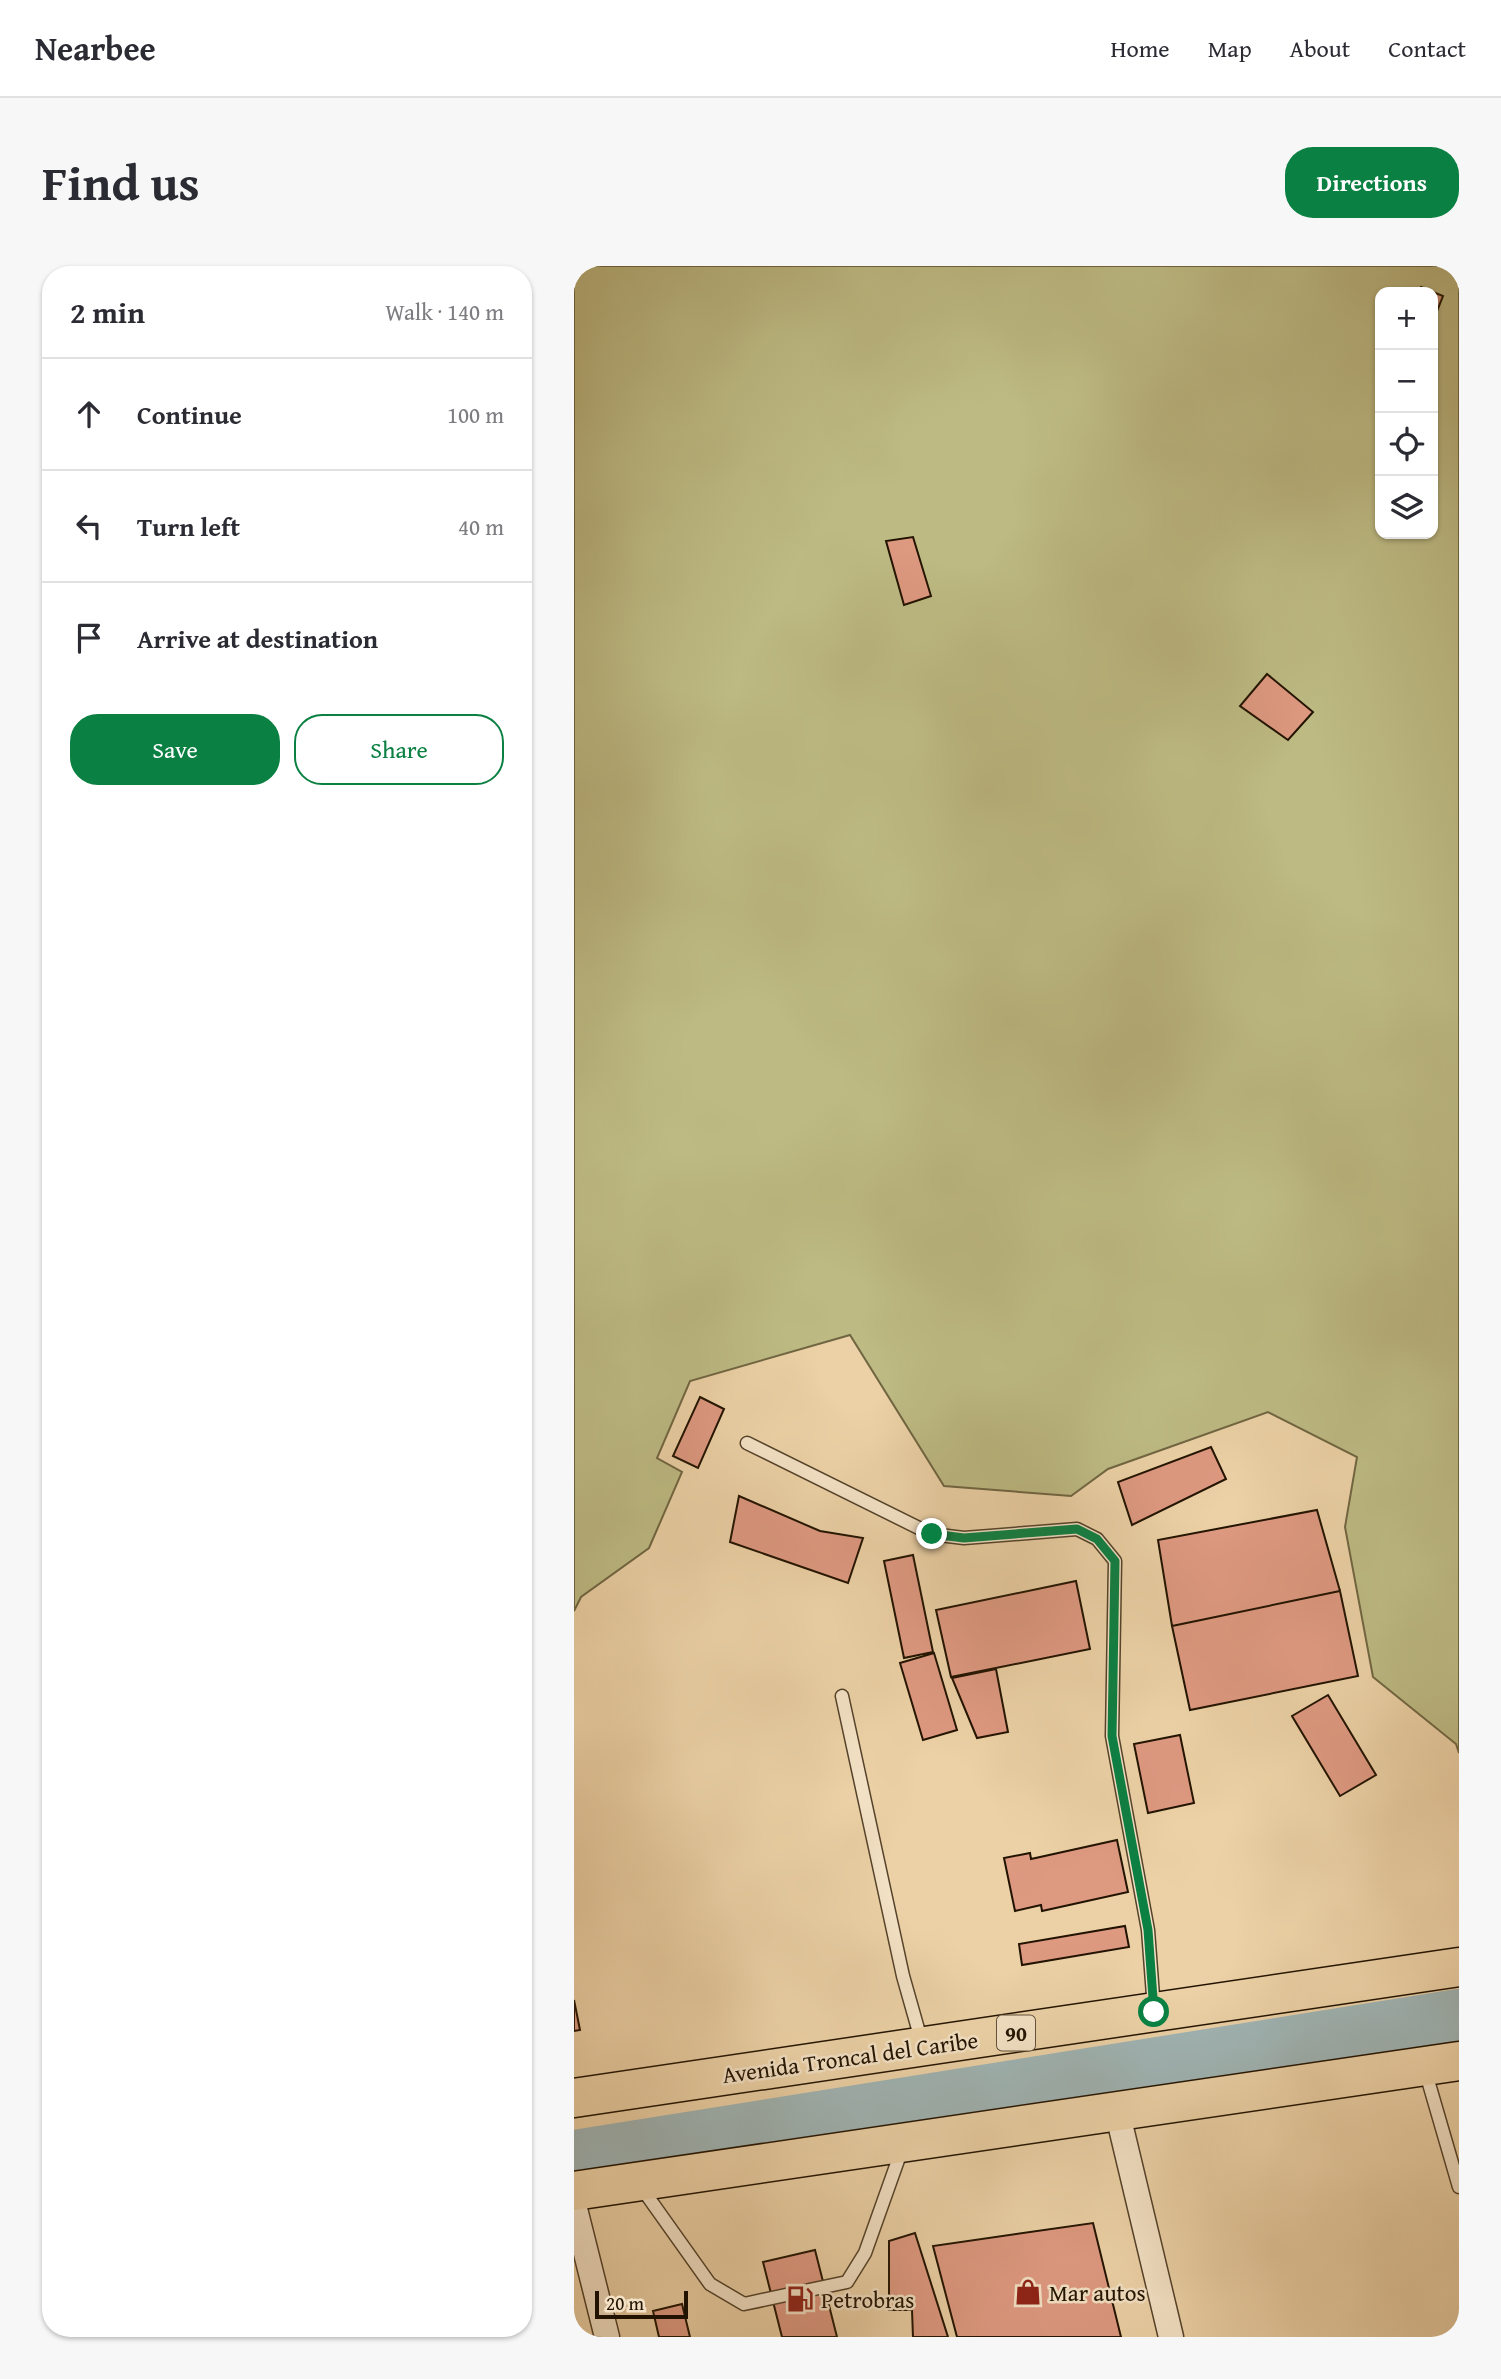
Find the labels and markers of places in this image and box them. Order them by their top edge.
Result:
place label: Mar autos [1049,2276,1146,2309]
shop icon: Mar autos [1013,2277,1043,2307]
place label: Petrobras [821,2283,914,2316]
fuel station icon: Petrobras [785,2284,815,2314]

